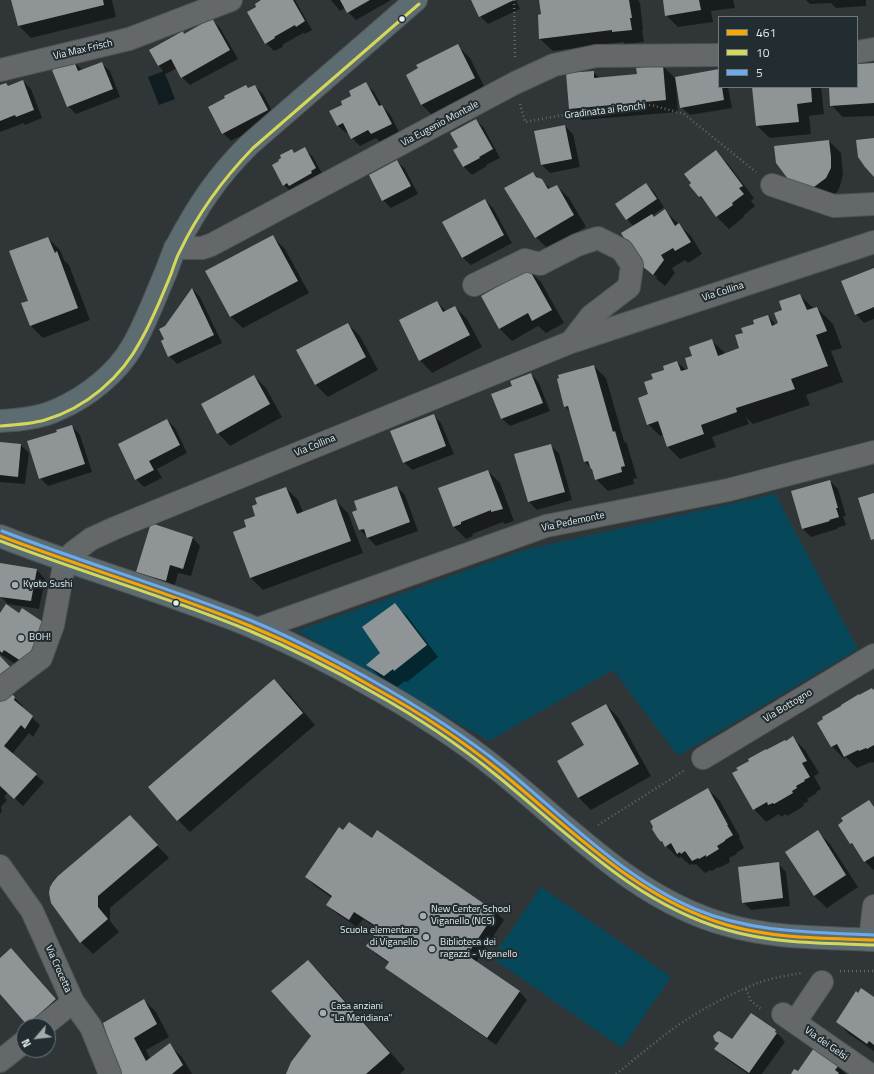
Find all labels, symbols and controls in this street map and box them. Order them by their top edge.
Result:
unlabelled marker [397,14,407,24]
legend [718,16,858,88]
text: 461 [756,23,776,42]
street label: Via Max Frisch [52,37,114,63]
text: 10 [756,43,769,62]
text: 5 [756,63,763,82]
street label: Via Eugenio Montale [399,99,481,149]
street label: Gradinata ai Ronchi [564,100,646,122]
street label: Via Collina [701,280,745,304]
street label: Via Collina [293,432,337,460]
street label: Via Pedemonte [540,509,606,535]
place label: Kyoto Sushi [23,579,72,591]
marker: Kyoto Sushi [10,580,20,590]
unlabelled marker [171,598,181,608]
place label: BOH! [29,632,51,644]
marker: BOH! [16,633,26,643]
street label: Via Bottogno [761,687,815,725]
place label: New Center School Viganello (NCS) [431,904,510,928]
marker: New Center School Viganello (NCS) [418,911,428,921]
place label: Scuola elementare di Viganello [340,925,418,948]
marker: Scuola elementare di Viganello [421,932,431,942]
place label: Biblioteca dei ragazzi - Viganello [440,937,517,960]
street label: Via Crocetta [42,943,74,995]
marker: Biblioteca dei ragazzi - Viganello [427,944,437,954]
place label: Casa anziani "La Meridiana" [331,1001,392,1024]
marker: Casa anziani "La Meridiana" [318,1008,328,1018]
north arrow [16,1018,56,1058]
street label: Via dei Gelsi [802,1025,850,1063]
text: N [17,1036,35,1050]

